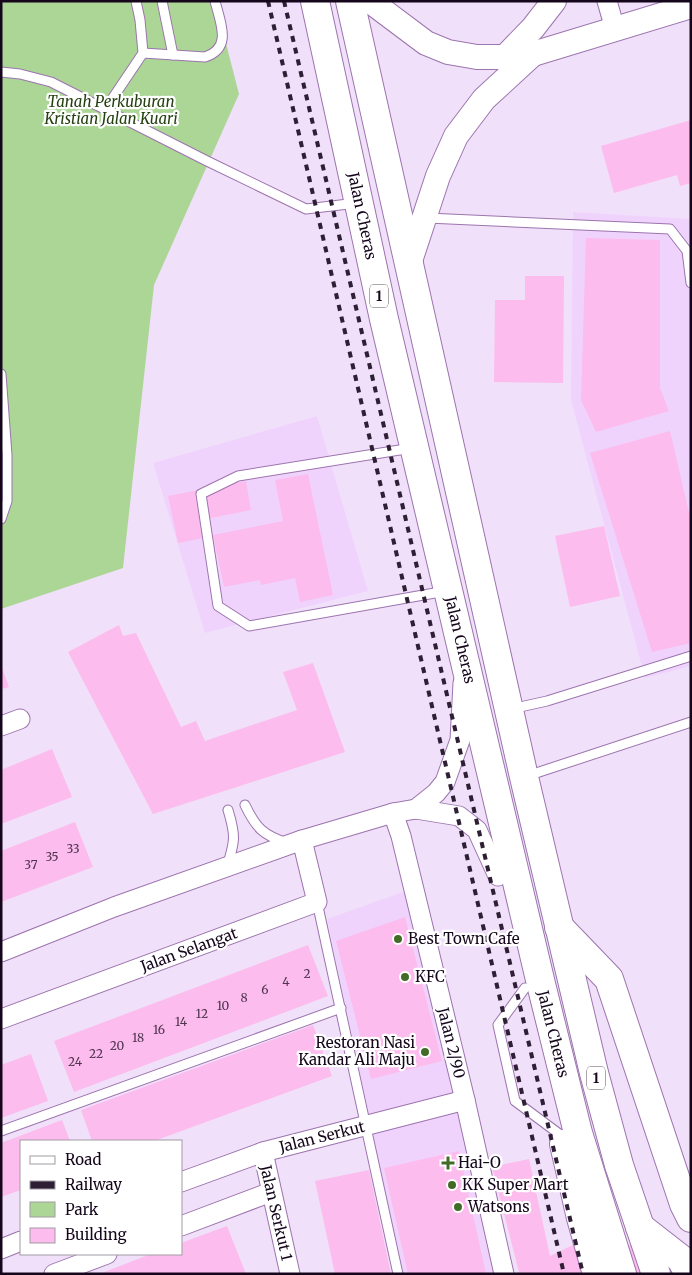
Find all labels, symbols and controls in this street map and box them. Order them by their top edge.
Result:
park label: Tanah Perkuburan Kristian Jalan Kuari [43,92,178,128]
street label: Jalan Cheras [344,169,381,261]
road number: 1 [370,284,388,308]
street label: Jalan Cheras [441,593,480,685]
house number: 33 [66,841,80,856]
house number: 35 [45,849,59,864]
house number: 37 [24,857,38,872]
street label: Jalan Selangat [137,923,240,976]
place label: Best Town Cafe [408,929,520,948]
marker: Best Town Cafe [392,933,404,945]
house number: 2 [303,966,311,981]
place label: KFC [415,967,445,986]
marker: KFC [399,971,411,983]
house number: 4 [282,974,290,989]
house number: 6 [261,982,269,997]
street label: Jalan Cheras [533,987,573,1079]
house number: 8 [240,990,248,1005]
house number: 10 [217,998,230,1013]
street label: Jalan 2/90 [433,1004,469,1080]
house number: 12 [196,1006,208,1021]
house number: 14 [175,1014,188,1029]
house number: 16 [153,1022,165,1037]
house number: 18 [132,1030,144,1045]
place label: Restoran Nasi Kandar Ali Maju [298,1033,415,1069]
house number: 20 [110,1038,125,1053]
house number: 22 [89,1046,103,1061]
marker: Restoran Nasi Kandar Ali Maju [419,1046,431,1058]
house number: 24 [68,1054,83,1069]
road number: 1 [587,1066,605,1090]
street label: Jalan Serkut [276,1117,367,1157]
legend [20,1140,182,1255]
text: Road [65,1150,101,1169]
place label: Hai-O [458,1153,501,1172]
marker: Hai-O [442,1157,454,1169]
street label: Jalan Serkut 1 [256,1162,297,1263]
text: Railway [65,1175,122,1194]
place label: KK Super Mart [462,1175,569,1194]
marker: KK Super Mart [446,1179,458,1191]
place label: Watsons [467,1197,530,1216]
text: Park [65,1200,99,1219]
marker: Watsons [452,1201,464,1213]
text: Building [65,1225,127,1244]

